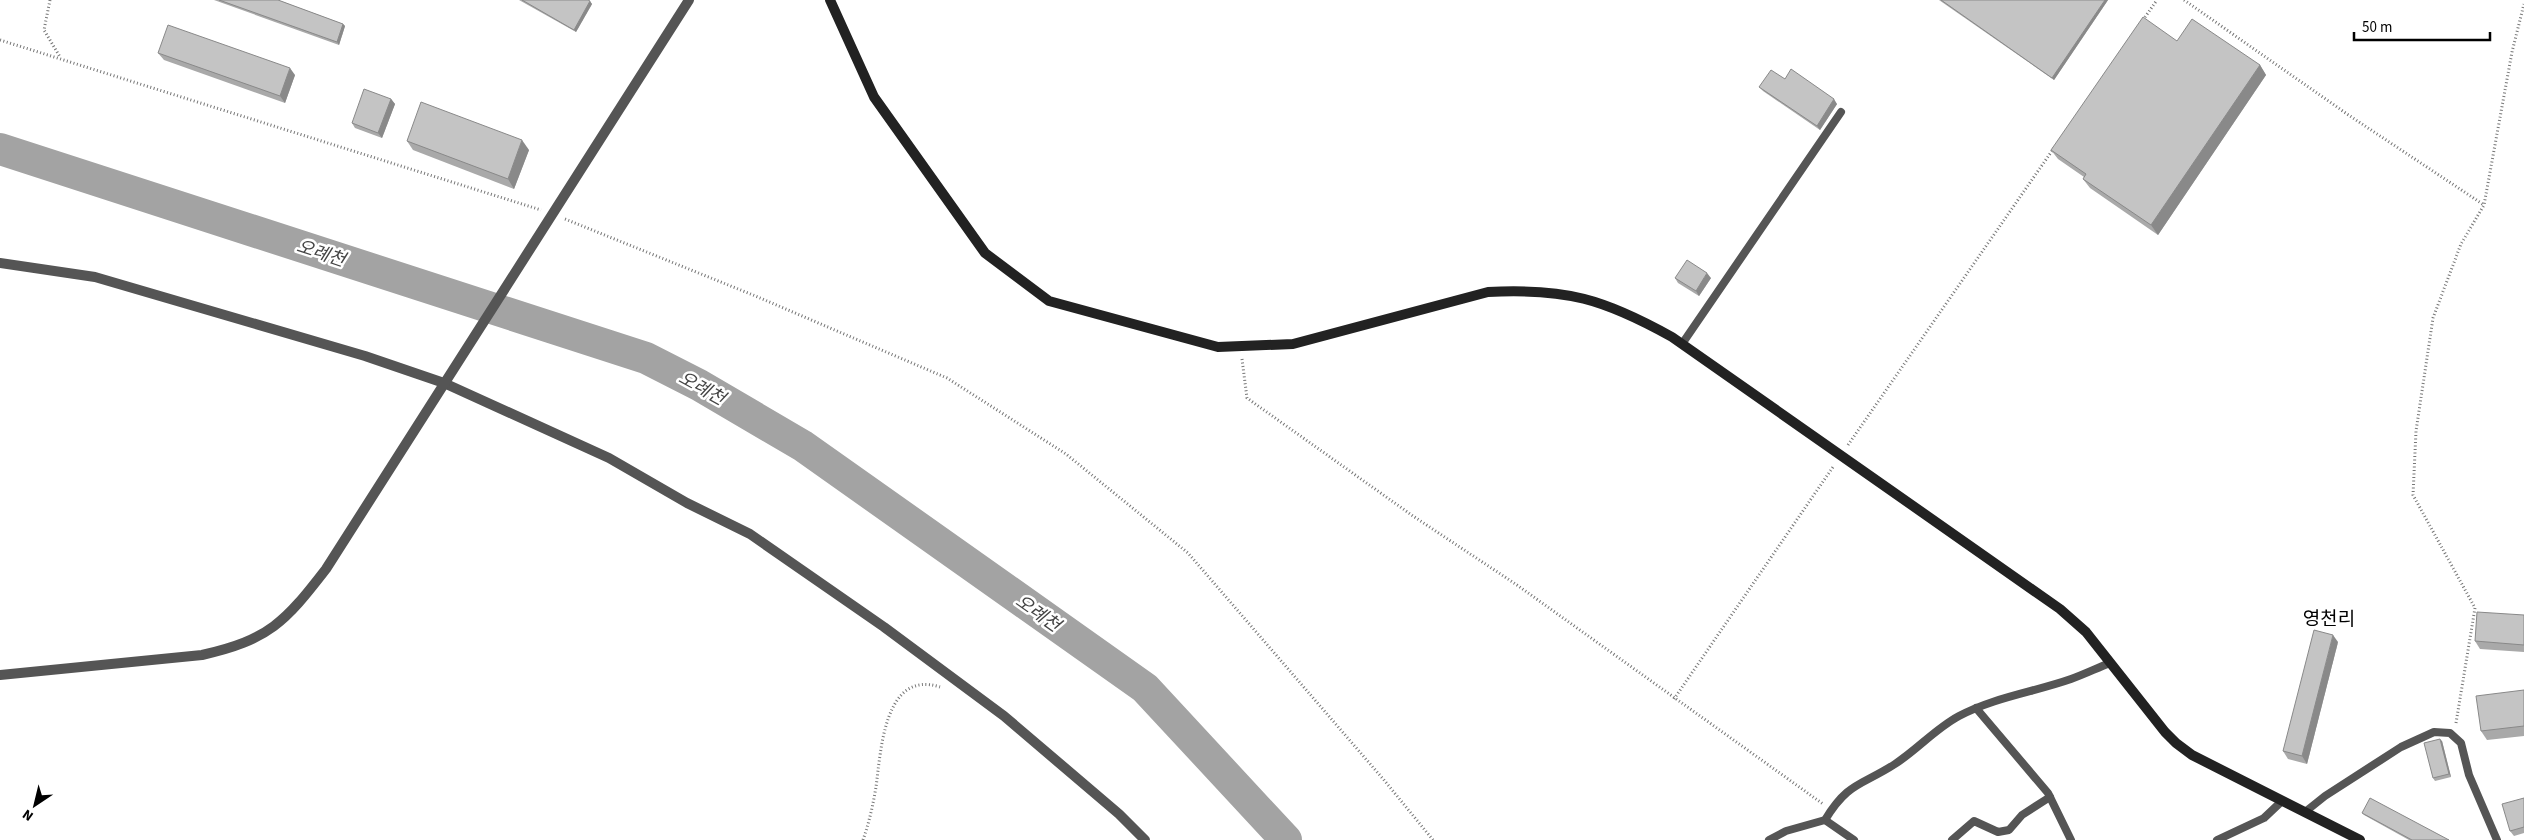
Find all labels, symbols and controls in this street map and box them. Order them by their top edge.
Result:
scale bar [2354,10,2490,42]
text: 50 m [2362,17,2392,38]
water label: 오례천 [293,234,351,274]
water label: 오례천 [674,365,732,413]
water label: 오례천 [1010,589,1067,639]
district label: 영천리 [2303,606,2355,633]
north arrow [10,780,60,830]
text: N [19,804,38,826]

